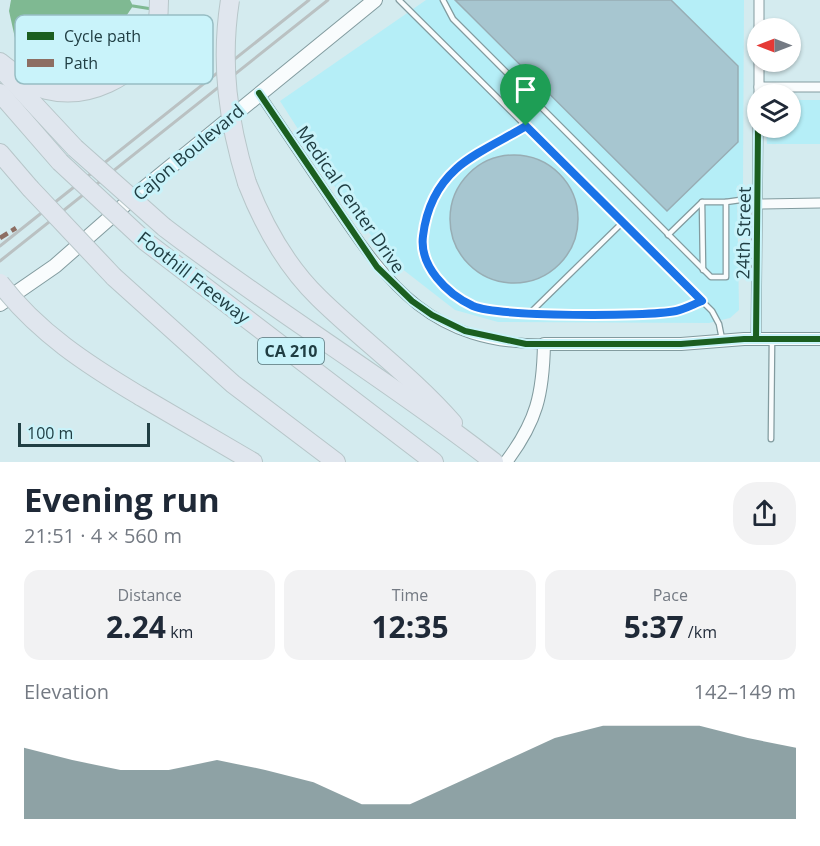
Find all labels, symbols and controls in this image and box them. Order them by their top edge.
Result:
legend [15,15,213,84]
north arrow [747,18,801,72]
map controls [747,18,801,138]
text: Cycle path [64,25,141,47]
text: Path [64,52,98,74]
pin [500,64,551,126]
icon: arrive [509,73,542,106]
button: layers [747,84,801,138]
street label: Cajon Boulevard [127,98,249,206]
street label: Medical Center Drive [291,121,411,277]
street label: 24th Street [730,186,756,280]
street label: Foothill Freeway [133,226,256,329]
road number: CA 210 [258,338,324,364]
scale bar [18,420,150,448]
text: 100 m [27,422,73,444]
text: Evening run [24,477,220,522]
button: share [733,482,796,545]
text: 21:51 · 4 × 560 m [24,522,182,549]
text: Distance [118,584,182,606]
text: Time [392,584,428,606]
text: Pace [653,584,688,606]
text: 2.24 [106,606,166,647]
text: 12:35 [371,606,449,647]
text: 5:37 [624,606,684,647]
text: km [166,621,193,643]
text: /km [684,621,717,643]
text: Elevation [24,678,109,705]
text: 142–149 m [694,678,796,705]

